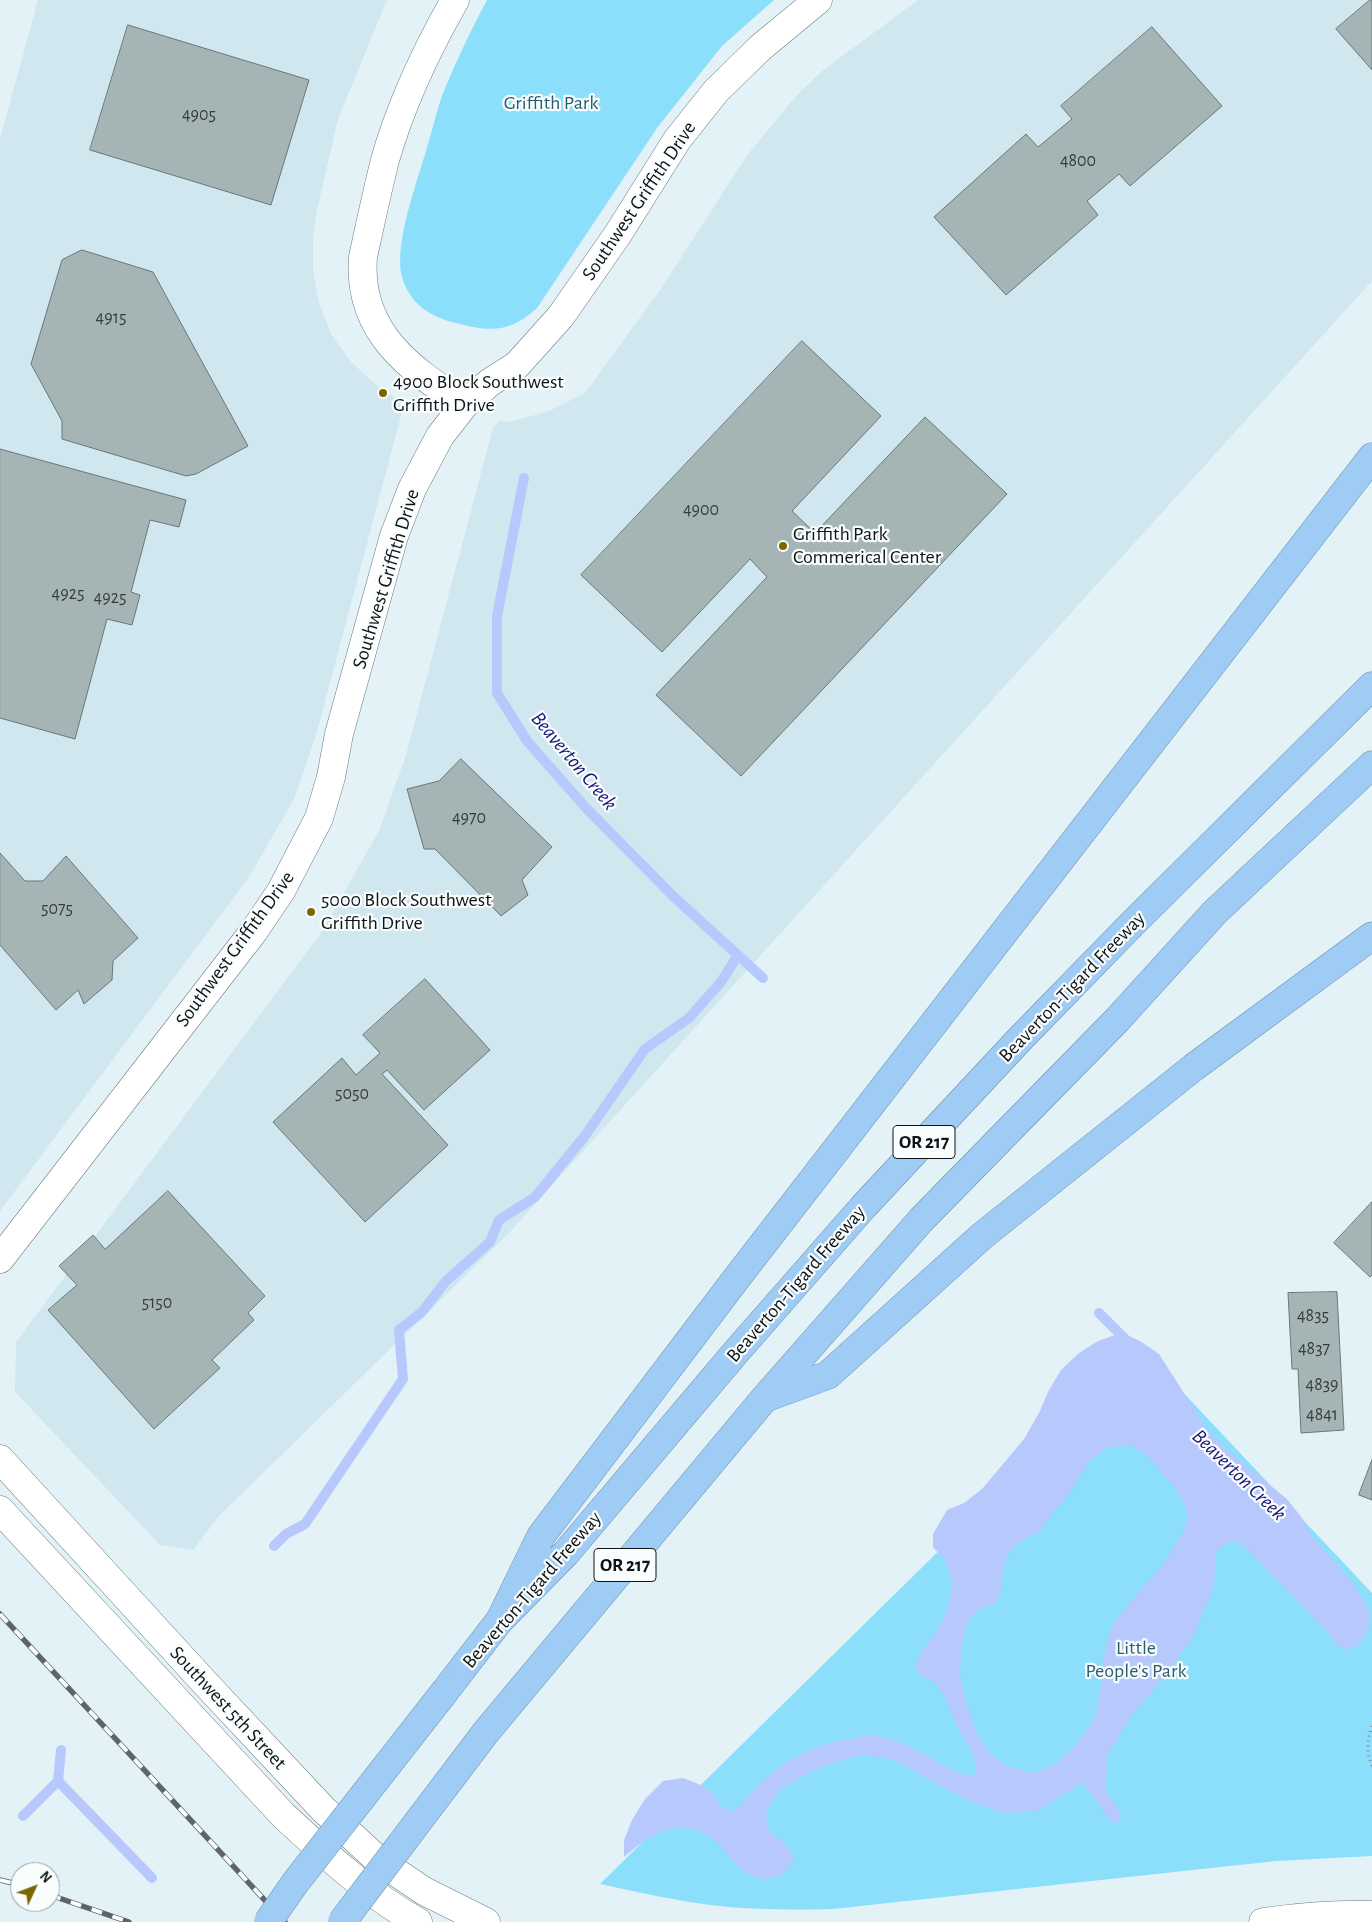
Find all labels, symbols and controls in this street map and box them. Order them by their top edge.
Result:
park label: Griffith Park [504,91,598,115]
house number: 4905 [182,104,216,126]
street label: Southwest Griffith Drive [577,117,701,285]
house number: 4800 [1060,150,1096,172]
house number: 4915 [96,307,126,329]
place label: 4900 Block Southwest Griffith Drive [393,370,564,417]
marker: 4900 Block Southwest Griffith Drive [377,387,389,399]
street label: Southwest Griffith Drive [347,486,425,672]
house number: 4900 [683,499,719,521]
place label: Griffith Park Commerical Center [793,522,941,569]
marker: Griffith Park Commerical Center [777,540,789,552]
house number: 4925 [52,583,84,605]
house number: 4925 [94,587,126,609]
water label: Beaverton Creek [525,707,623,815]
house number: 4970 [452,807,486,829]
street label: Southwest Griffith Drive [170,866,300,1032]
place label: 5000 Block Southwest Griffith Drive [321,888,492,935]
house number: 5075 [41,898,73,920]
marker: 5000 Block Southwest Griffith Drive [305,906,317,918]
street label: Beaverton-Tigard Freeway [994,907,1150,1067]
house number: 5050 [335,1083,369,1105]
road number: OR 217 [893,1126,955,1158]
street label: Beaverton-Tigard Freeway [721,1201,871,1367]
house number: 5150 [142,1292,172,1314]
house number: 4835 [1297,1305,1329,1327]
house number: 4837 [1298,1338,1330,1360]
house number: 4839 [1305,1374,1339,1396]
house number: 4841 [1306,1404,1338,1426]
water label: Beaverton Creek [1187,1424,1291,1526]
street label: Beaverton-Tigard Freeway [457,1507,607,1673]
road number: OR 217 [594,1548,656,1582]
park label: Little People's Park [1086,1636,1186,1683]
street label: Southwest 5th Street [165,1641,291,1775]
north arrow [10,1862,60,1912]
text: N [37,1869,54,1886]

